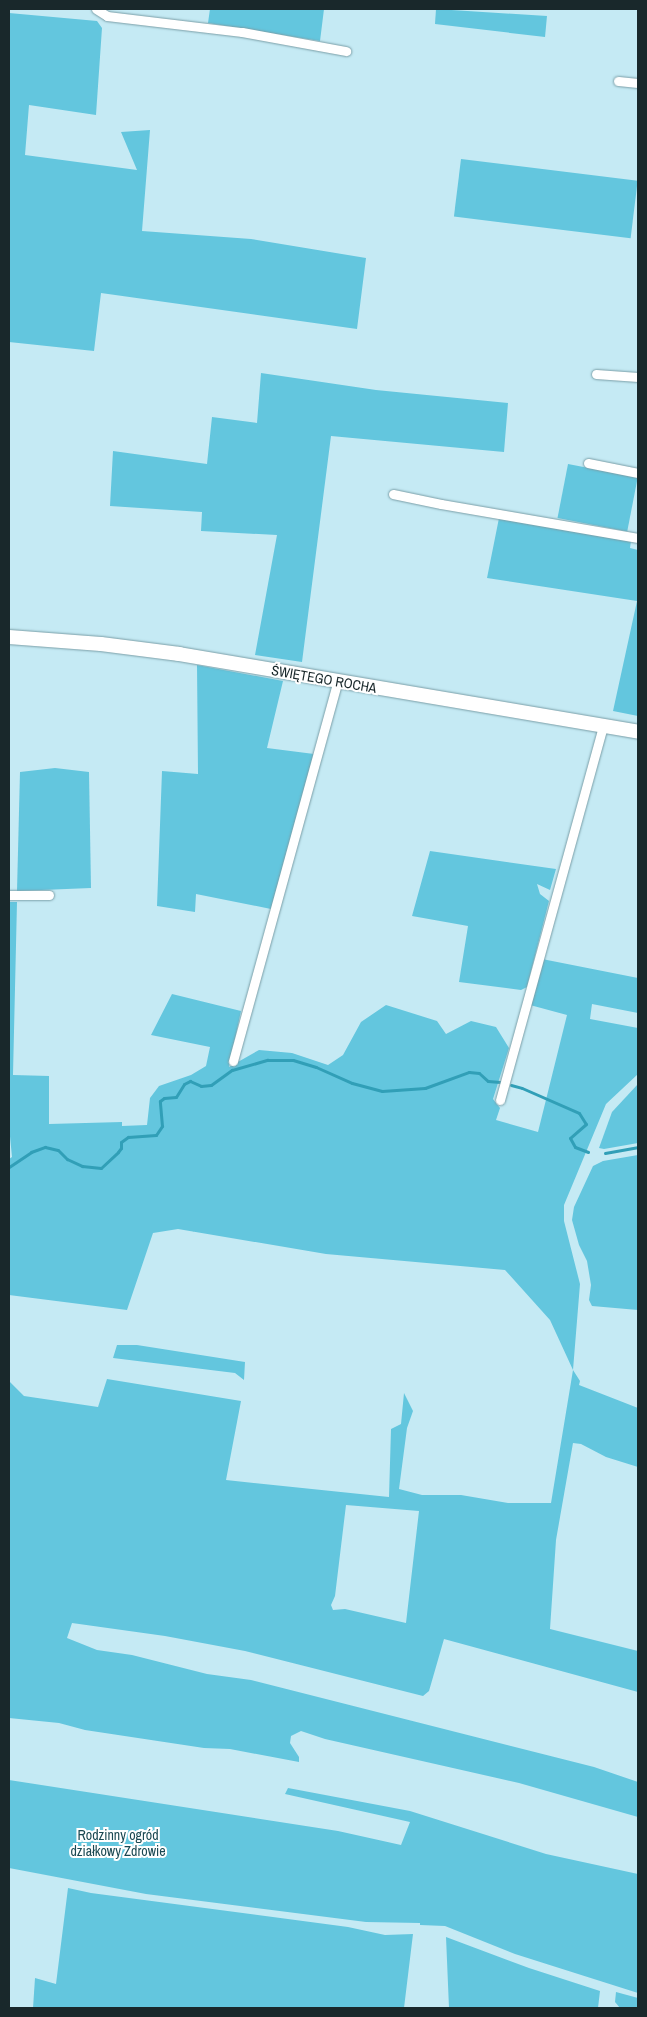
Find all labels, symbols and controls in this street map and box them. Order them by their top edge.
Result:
street label: ŚWIĘTEGO ROCHA [270,661,378,697]
park label: Rodzinny ogród działkowy Zdrowie [70,1827,166,1860]

